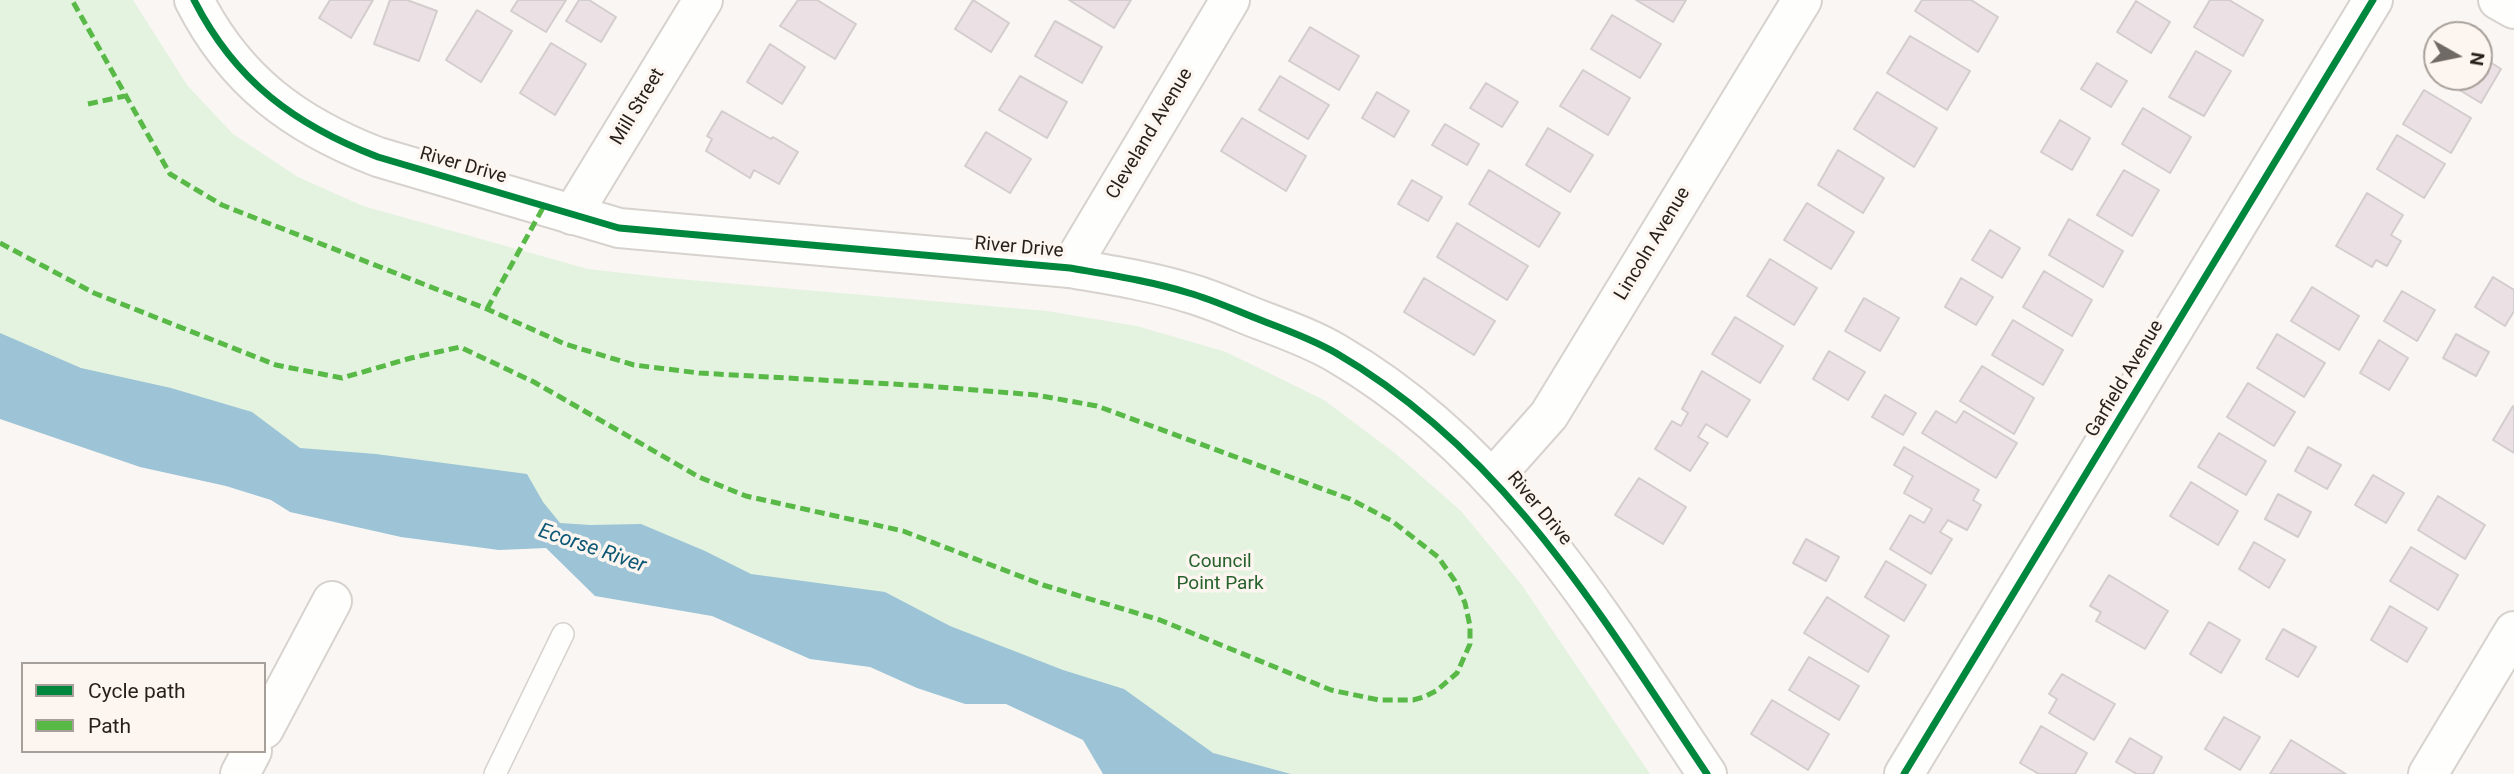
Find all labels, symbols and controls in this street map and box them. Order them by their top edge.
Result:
north arrow [2423,21,2493,91]
text: N [2465,51,2490,67]
street label: Cleveland Avenue [1102,64,1198,204]
street label: Mill Street [606,65,670,149]
street label: River Drive [417,143,509,189]
street label: Lincoln Avenue [1610,183,1696,305]
street label: River Drive [974,233,1064,263]
street label: Garfield Avenue [2081,316,2169,442]
street label: River Drive [1502,467,1576,551]
water label: Ecorse River [535,519,649,579]
park label: Council Point Park [1176,551,1264,595]
legend [21,662,266,753]
text: Cycle path [88,679,186,703]
text: Path [88,714,131,738]

